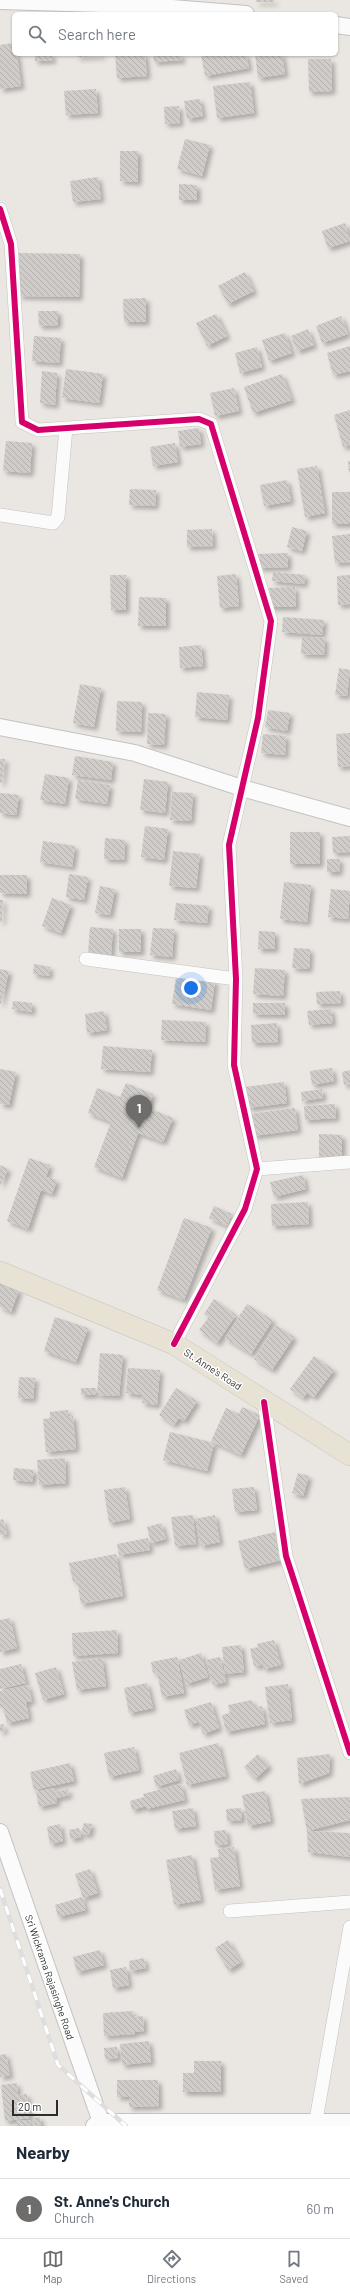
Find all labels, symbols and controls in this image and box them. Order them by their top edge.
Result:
search box [12,12,338,56]
icon: search [26,23,48,45]
text: Search here [58,25,136,43]
your location [181,978,201,998]
pin: 1 [126,1095,152,1128]
street label: St. Anne's Road [182,1346,244,1392]
street label: Sri Wickrama Rajasinghe Road [23,1913,77,2041]
scale bar [12,2098,58,2117]
text: 20 m [18,2100,41,2113]
text: Nearby [16,2142,70,2162]
text: St. Anne's Church [54,2192,170,2210]
text: 1 [27,2201,31,2217]
text: 60 m [307,2201,334,2217]
text: Church [54,2210,94,2226]
tab: Map [42,2248,64,2285]
tab: Directions [147,2248,196,2285]
tab: Saved [279,2248,308,2285]

